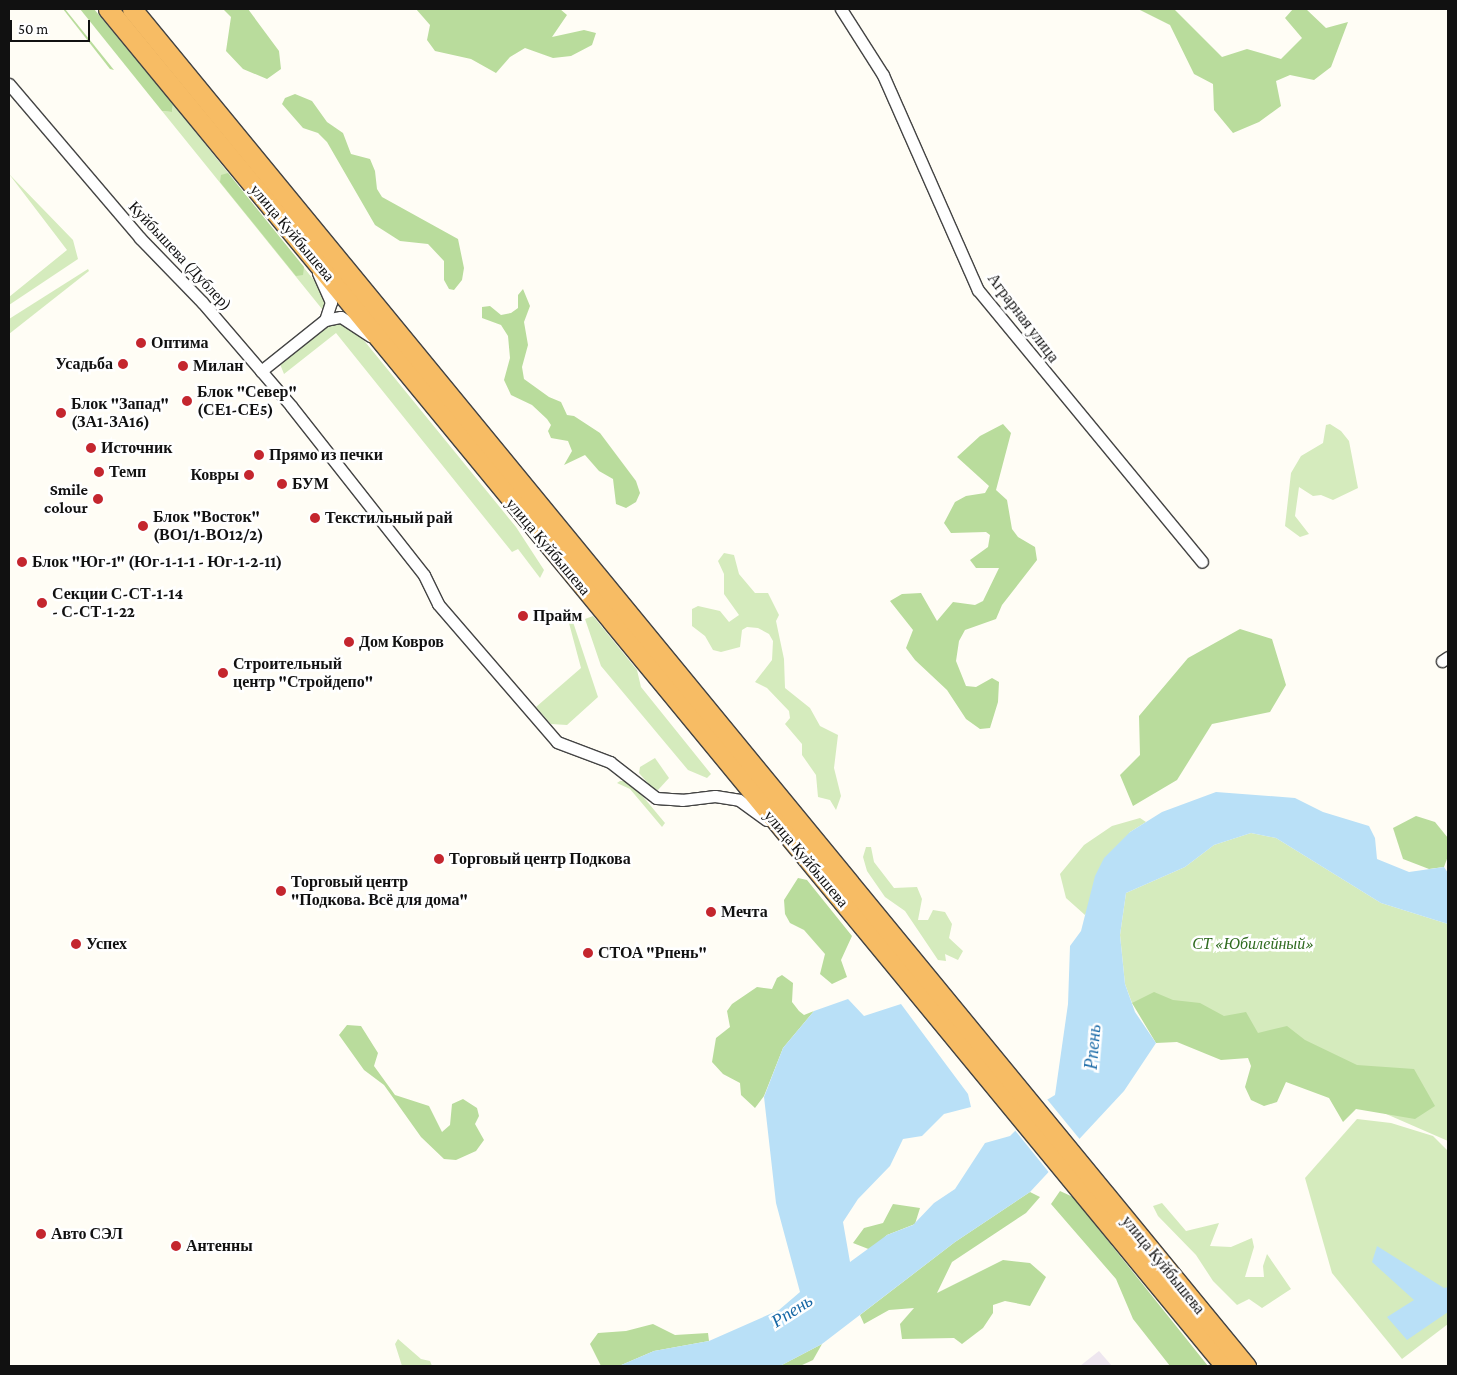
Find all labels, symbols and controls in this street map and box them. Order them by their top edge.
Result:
scale bar [12,10,92,42]
text: 50 m [18,21,48,37]
street label: улица Куйбышева [246,180,338,286]
street label: Куйбышева (Дублер) [124,197,236,315]
street label: Аграрная улица [983,270,1063,366]
place label: Оптима [151,333,209,353]
marker: Оптима [135,337,147,349]
place label: Усадьба [55,354,113,374]
place label: Милан [193,356,244,376]
marker: Усадьба [117,358,129,370]
marker: Милан [177,360,189,372]
place label: Блок "Север" (СЕ1-СЕ5) [197,382,297,420]
place label: Блок "Запад" (ЗА1-ЗА16) [71,394,169,432]
marker: Блок "Север" (СЕ1-СЕ5) [181,395,193,407]
marker: Блок "Запад" (ЗА1-ЗА16) [55,407,67,419]
place label: Источник [101,438,172,458]
marker: Источник [85,442,97,454]
place label: Прямо из печки [269,445,383,465]
marker: Прямо из печки [253,449,265,461]
place label: Темп [109,462,146,482]
place label: Ковры [191,465,239,485]
marker: Темп [93,466,105,478]
marker: Ковры [243,469,255,481]
place label: БУМ [292,474,329,494]
marker: БУМ [276,478,288,490]
place label: Smile colour [44,480,88,518]
marker: Smile colour [92,493,104,505]
street label: улица Куйбышева [502,494,594,600]
place label: Блок "Восток" (ВО1/1-ВО12/2) [153,507,263,545]
place label: Текстильный рай [325,508,453,528]
marker: Текстильный рай [309,512,321,524]
marker: Блок "Восток" (ВО1/1-ВО12/2) [137,520,149,532]
place label: Блок "Юг-1" (Юг-1-1-1 - Юг-1-2-11) [32,552,282,572]
marker: Блок "Юг-1" (Юг-1-1-1 - Юг-1-2-11) [16,556,28,568]
place label: Секции С-СТ-1-14 - С-СТ-1-22 [52,584,183,622]
marker: Секции С-СТ-1-14 - С-СТ-1-22 [36,597,48,609]
place label: Прайм [533,606,582,626]
marker: Прайм [517,610,529,622]
place label: Дом Ковров [359,632,444,652]
marker: Дом Ковров [343,636,355,648]
place label: Строительный центр "Стройдепо" [233,654,373,692]
marker: Строительный центр "Стройдепо" [217,667,229,679]
street label: улица Куйбышева [760,806,852,912]
place label: Торговый центр Подкова [449,849,631,869]
marker: Торговый центр Подкова [433,853,445,865]
place label: Торговый центр "Подкова. Всё для дома" [291,872,468,910]
marker: Торговый центр "Подкова. Всё для дома" [275,885,287,897]
place label: Мечта [721,902,768,922]
marker: Мечта [705,906,717,918]
place label: Успех [86,934,127,954]
park label: СТ «Юбилейный» [1192,934,1314,954]
marker: Успех [70,938,82,950]
place label: СТОА "Рпень" [598,943,707,963]
marker: СТОА "Рпень" [582,947,594,959]
water label: Рпень [1080,1024,1106,1070]
street label: улица Куйбышева [1117,1212,1209,1318]
place label: Авто СЭЛ [51,1224,123,1244]
marker: Авто СЭЛ [35,1228,47,1240]
place label: Антенны [186,1236,253,1256]
marker: Антенны [170,1240,182,1252]
water label: Рпень [767,1290,817,1332]

